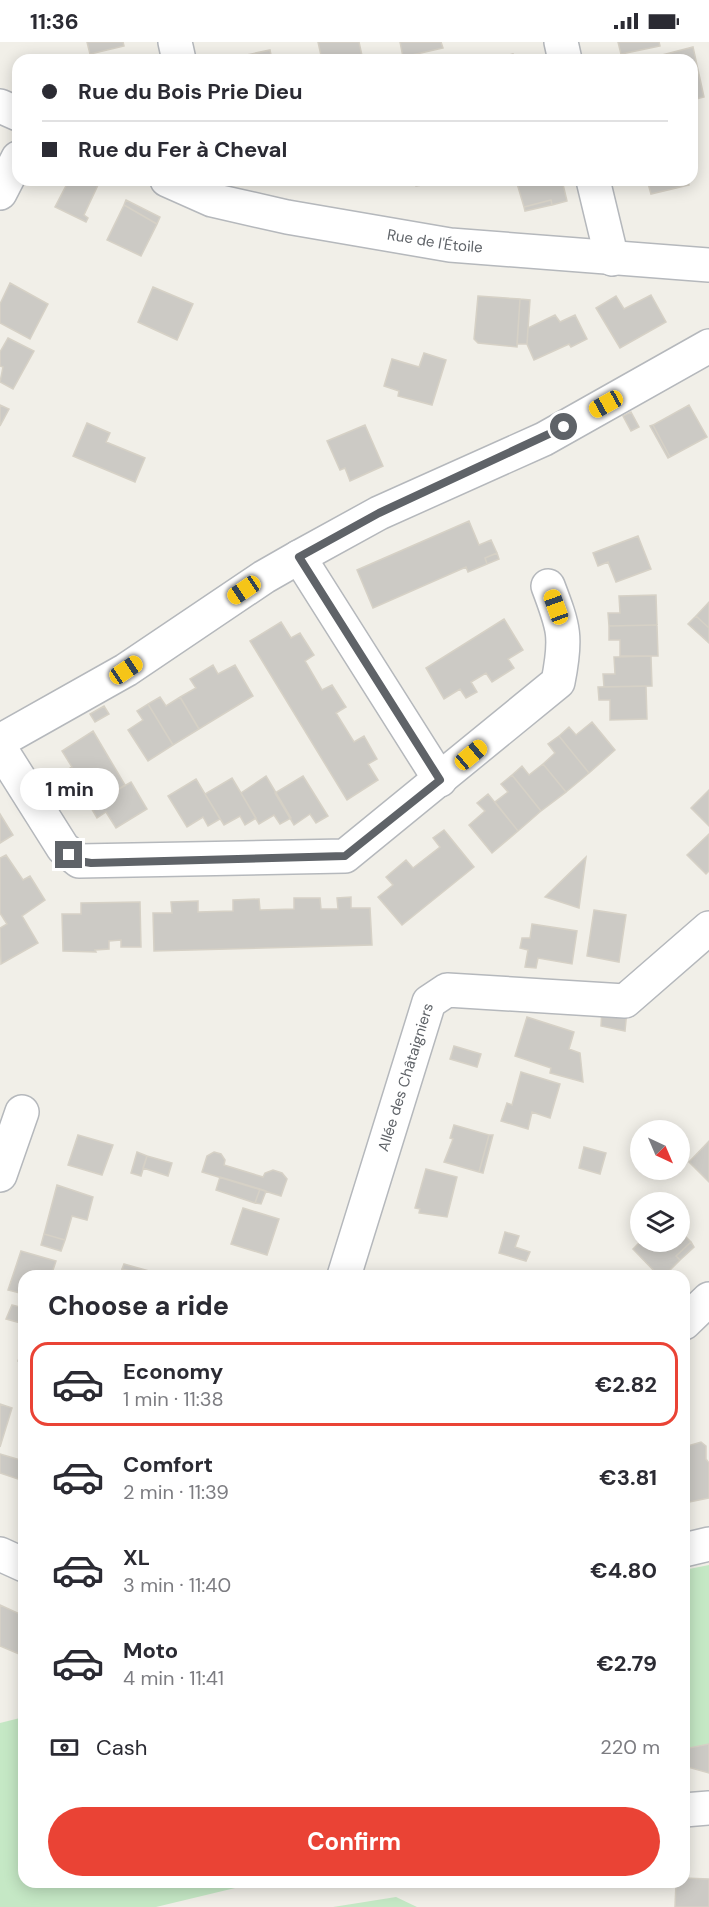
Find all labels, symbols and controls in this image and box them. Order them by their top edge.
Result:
text: 11:36 [30,7,79,36]
text: Rue du Bois Prie Dieu [78,77,303,106]
text: Rue du Fer à Cheval [78,135,287,164]
street label: Rue de l'Étoile [386,224,483,257]
car [586,387,626,421]
route start [550,413,577,440]
car [224,572,264,608]
car [541,587,571,627]
car [106,652,146,688]
car [451,737,491,773]
callout: 1 min [20,768,118,810]
text: 1 min [45,776,94,802]
route end [55,841,82,868]
street label: Allée des Châtaigniers [373,1001,438,1154]
north arrow [630,1120,690,1180]
map controls [630,1120,690,1252]
button: layers [630,1192,690,1252]
text: Choose a ride [48,1288,229,1323]
icon: car [51,1357,105,1411]
text: Economy [123,1357,223,1386]
text: €2.82 [595,1370,657,1399]
text: 1 min · 11:38 [123,1386,224,1412]
icon: car [51,1450,105,1504]
text: Comfort [123,1450,213,1479]
text: €3.81 [599,1463,657,1492]
text: 2 min · 11:39 [123,1479,229,1505]
icon: car [51,1543,105,1597]
text: XL [123,1543,150,1572]
text: €4.80 [590,1556,657,1585]
text: 3 min · 11:40 [123,1572,231,1598]
icon: car [51,1636,105,1690]
text: Moto [123,1636,178,1665]
text: €2.79 [596,1649,657,1678]
text: 4 min · 11:41 [123,1665,224,1691]
icon: cash [48,1731,81,1764]
text: Cash [96,1733,147,1762]
text: 220 m [600,1734,660,1760]
button: Confirm [48,1807,660,1876]

